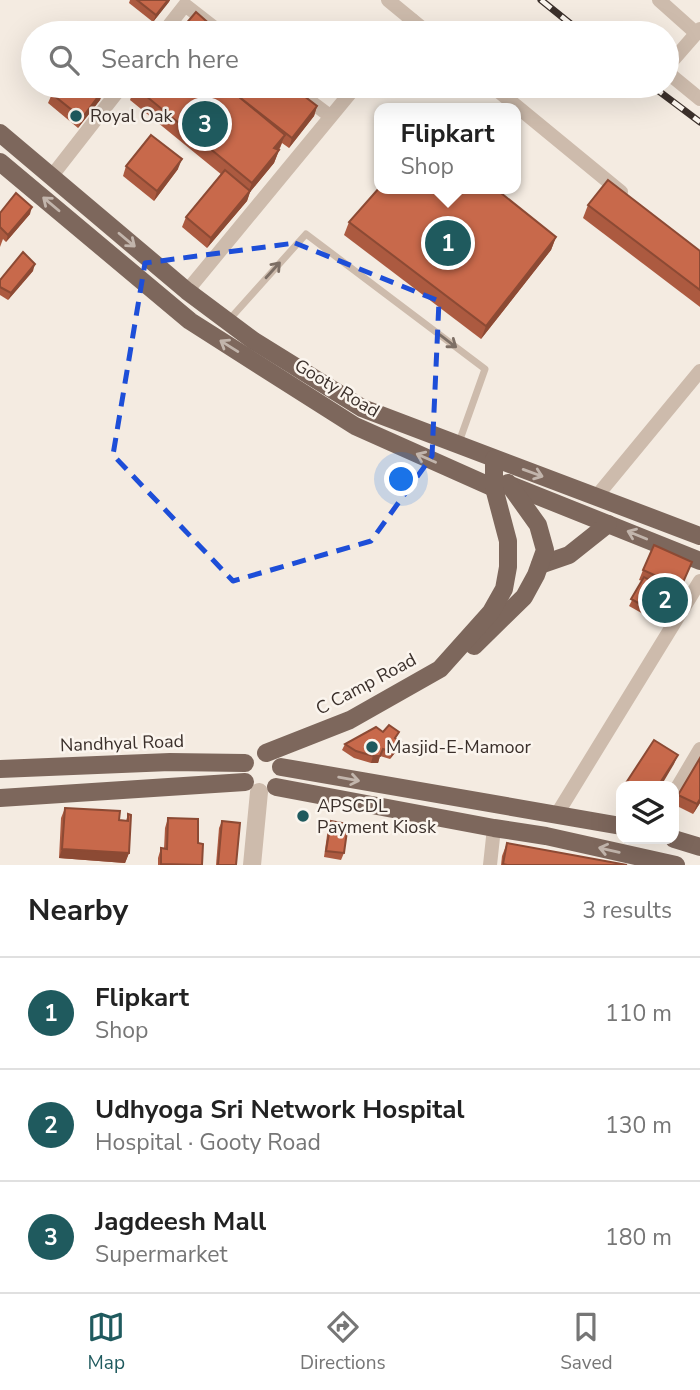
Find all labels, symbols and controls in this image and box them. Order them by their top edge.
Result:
search box [21,21,679,98]
icon: search [45,41,83,79]
text: Search here [101,42,239,77]
pin: 3 [182,98,228,150]
popup [374,103,521,194]
place label: Royal Oak [90,104,174,128]
marker: Royal Oak [68,108,84,124]
text: Flipkart [400,116,495,151]
text: Shop [400,151,454,182]
one-way arrow [42,197,60,212]
pin: 1 [425,217,471,269]
one-way arrow [118,232,136,248]
one-way arrow [265,261,281,279]
one-way arrow [438,333,457,348]
one-way arrow [219,338,239,352]
street label: Gooty Road [290,353,384,423]
one-way arrow [416,451,437,464]
your location [384,462,418,496]
one-way arrow [522,468,544,481]
one-way arrow [626,528,648,541]
pin: 2 [642,574,688,626]
street label: C Camp Road [312,647,420,721]
street label: Nandhyal Road [60,729,184,757]
place label: Masjid-E-Mamoor [386,735,532,759]
marker: Masjid-E-Mamoor [364,739,380,755]
one-way arrow [337,773,360,786]
map controls [616,781,679,844]
button: layers [616,781,679,844]
place label: APSCDL Payment Kiosk [317,794,437,839]
marker: APSCDL Payment Kiosk [295,808,311,824]
one-way arrow [598,843,621,856]
text: Nearby [28,890,128,931]
text: 3 results [582,895,672,926]
text: Flipkart [95,980,189,1015]
text: 1 [44,998,58,1029]
text: 110 m [605,998,672,1029]
text: Shop [95,1015,148,1046]
text: Udhyoga Sri Network Hospital [95,1092,465,1127]
text: 2 [44,1110,58,1141]
text: 130 m [605,1110,672,1141]
text: Hospital · Gooty Road [95,1127,321,1158]
text: Jagdeesh Mall [95,1204,266,1239]
text: 3 [44,1222,58,1253]
text: 180 m [605,1222,672,1253]
text: Supermarket [95,1239,228,1270]
tab: Map [87,1308,125,1376]
tab: Directions [300,1308,386,1376]
tab: Saved [560,1308,613,1376]

